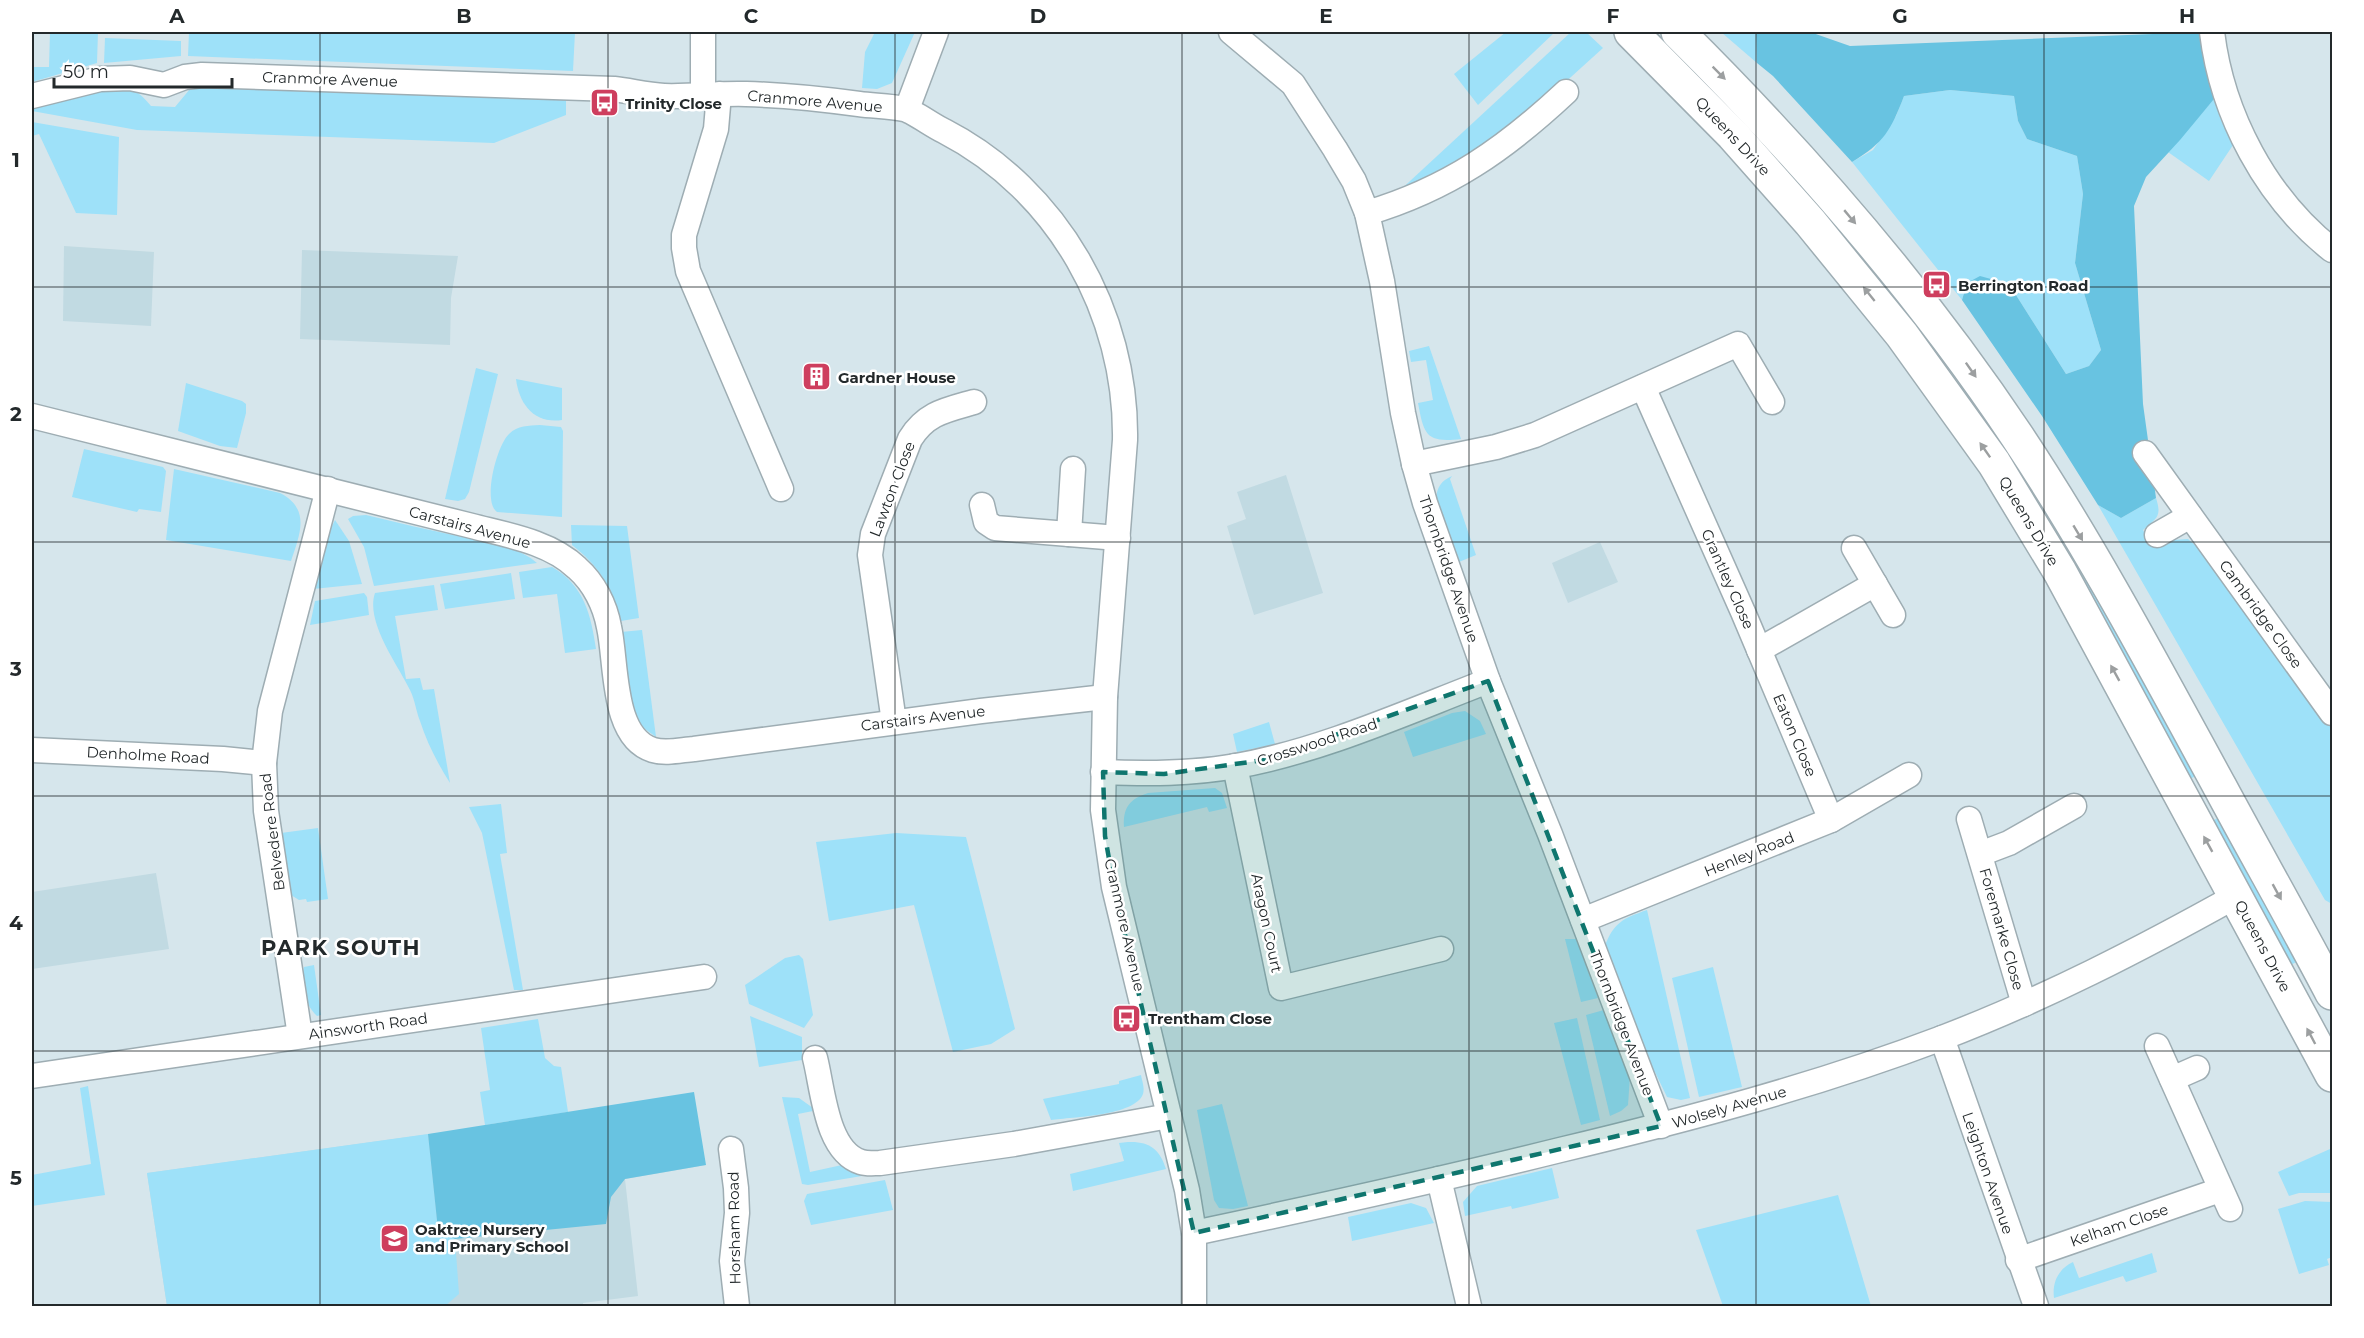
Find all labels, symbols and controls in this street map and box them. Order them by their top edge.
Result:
text: A [168,4,185,28]
text: B [456,4,472,28]
text: C [744,4,759,28]
text: D [1030,4,1046,28]
text: E [1319,4,1333,28]
text: F [1607,4,1620,28]
text: G [1892,4,1908,28]
text: H [2179,4,2195,28]
scale bar [54,51,232,89]
text: 50 m [63,61,109,83]
one-way arrow [1712,65,1726,79]
street label: Cranmore Avenue [262,67,398,91]
street label: Cranmore Avenue [747,86,883,116]
bus stop icon: Trinity Close [588,87,620,119]
street label: Queens Drive [1691,92,1775,180]
place label: Trinity Close [625,94,722,113]
text: 1 [12,148,20,172]
one-way arrow [1844,209,1857,225]
bus stop icon: Berrington Road [1921,269,1953,301]
place label: Berrington Road [1958,276,2088,295]
one-way arrow [1862,286,1875,302]
building icon: Gardner House [801,361,833,393]
one-way arrow [1965,362,1976,378]
place label: Gardner House [838,368,956,387]
text: 2 [10,402,22,426]
street label: Lawton Close [865,439,919,539]
one-way arrow [1979,443,1991,459]
street label: Queens Drive [1995,473,2063,569]
street label: Thornbridge Avenue [1415,493,1483,645]
street label: Carstairs Avenue [407,502,533,552]
one-way arrow [2073,525,2084,541]
street label: Grantley Close [1697,526,1759,632]
street label: Cambridge Close [2215,556,2307,672]
text: 3 [9,657,22,681]
one-way arrow [2110,664,2120,681]
street label: Eaton Close [1769,691,1821,779]
street label: Carstairs Avenue [860,701,986,735]
street label: Crosswood Road [1254,714,1380,770]
street label: Denholme Road [86,742,210,768]
street label: Belvedere Road [255,772,289,892]
street label: Henley Road [1701,827,1797,881]
one-way arrow [2203,836,2213,853]
street label: Cranmore Avenue [1100,857,1150,993]
street label: Foremarke Close [1975,866,2029,992]
street label: Aragon Court [1247,872,1287,974]
one-way arrow [2272,884,2282,901]
street label: Queens Drive [2231,897,2295,995]
text: 4 [9,911,23,935]
district label: PARK SOUTH [261,935,421,960]
street label: Thornbridge Avenue [1585,948,1659,1098]
bus stop icon: Trentham Close [1111,1002,1143,1034]
street label: Ainsworth Road [307,1008,429,1044]
place label: Trentham Close [1148,1009,1272,1028]
one-way arrow [2306,1027,2316,1044]
street label: Wolsely Avenue [1670,1082,1788,1132]
street label: Leighton Avenue [1958,1109,2018,1237]
text: 5 [10,1166,22,1190]
street label: Horsham Road [724,1171,744,1285]
street label: Kelham Close [2067,1199,2171,1251]
place label: Oaktree Nursery and Primary School [415,1220,569,1256]
school or university icon: Oaktree Nursery and Primary School [378,1222,410,1254]

